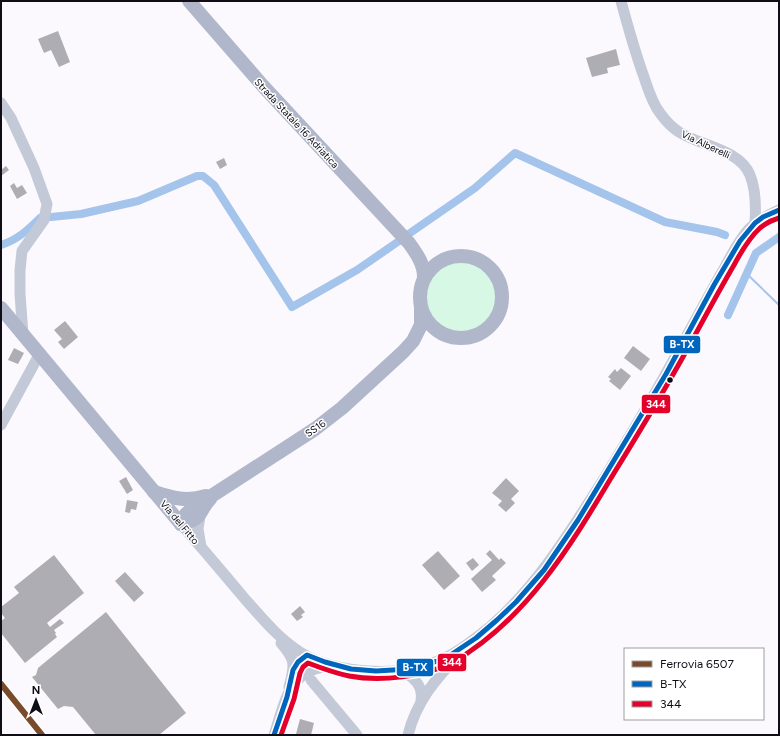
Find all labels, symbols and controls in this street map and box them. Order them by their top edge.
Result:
street label: Strada Statale 16 Adriatica [252,76,342,171]
street label: Via Alberelli [679,127,732,161]
line badge: B-TX [663,335,701,354]
text: B-TX [669,338,695,351]
unlabelled marker [665,375,675,385]
line badge: 344 [641,394,671,414]
text: 344 [646,398,666,411]
street label: SS16 [303,417,328,440]
street label: Via del Fitto [157,497,202,547]
legend [624,648,764,720]
line badge: 344 [437,653,467,672]
text: 344 [442,656,462,669]
text: Ferrovia 6507 [660,657,734,671]
line badge: B-TX [396,658,434,677]
text: B-TX [402,661,428,674]
text: B-TX [660,677,687,691]
north arrow [16,680,56,720]
text: N [32,684,40,697]
text: 344 [660,697,682,711]

